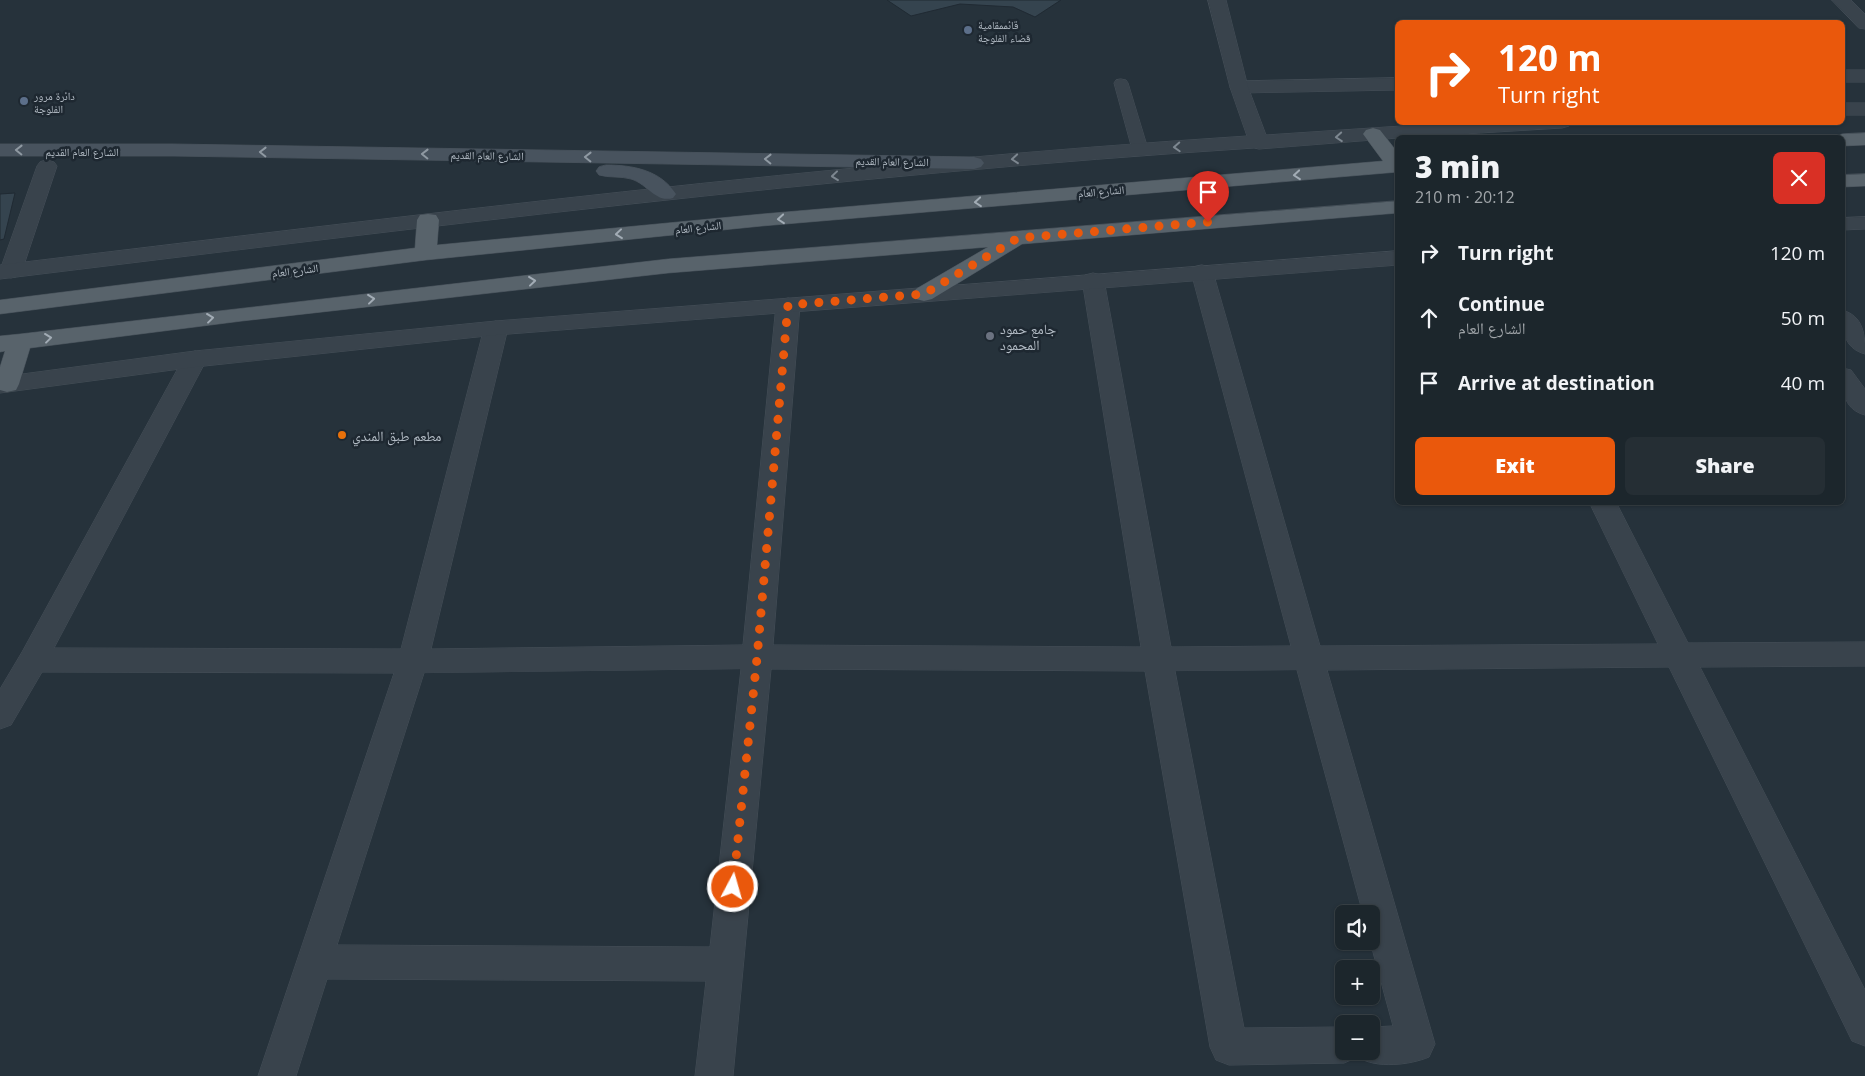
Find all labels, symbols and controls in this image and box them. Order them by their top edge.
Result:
place label: قائممقامية قضاء الفلوجة [978,17,1031,45]
marker: قائممقامية قضاء الفلوجة [962,24,974,36]
text: 120 m [1498,34,1602,81]
icon: right [1415,40,1480,105]
text: Turn right [1498,79,1600,109]
place label: دائرة مرور الفلوجة [33,88,75,116]
marker: دائرة مرور الفلوجة [18,95,30,107]
one-way arrow [1334,131,1342,142]
one-way arrow [1172,142,1180,153]
street label: الشارع العام القديم [45,144,119,160]
one-way arrow [15,145,22,155]
text: 3 min [1415,146,1500,187]
one-way arrow [259,147,266,157]
street label: الشارع العام القديم [450,147,524,164]
one-way arrow [421,149,429,159]
one-way arrow [584,152,592,162]
button: close [1773,152,1825,204]
street label: الشارع العام القديم [855,153,929,170]
one-way arrow [764,154,772,165]
one-way arrow [1010,154,1018,165]
one-way arrow [1292,169,1300,180]
one-way arrow [831,170,839,181]
pin [1187,171,1229,222]
icon: arrive [1194,178,1222,206]
street label: الشارع العام [1077,182,1125,200]
text: 210 m · 20:12 [1415,186,1515,208]
one-way arrow [973,196,981,207]
one-way arrow [777,213,785,224]
street label: الشارع العام [674,217,722,237]
one-way arrow [615,229,623,240]
icon: right [1415,239,1443,267]
text: Turn right [1458,240,1553,266]
text: 120 m [1770,240,1825,266]
street label: الشارع العام [271,260,319,280]
one-way arrow [529,276,537,287]
text: Continue [1458,291,1545,317]
one-way arrow [367,294,375,305]
icon: ahead [1415,304,1443,332]
text: 50 m [1781,305,1825,331]
one-way arrow [206,313,214,324]
text: الشارع العام [1458,317,1526,339]
place label: جامع حمود المحمود [1000,319,1056,354]
marker: جامع حمود المحمود [984,330,996,342]
one-way arrow [45,333,53,344]
icon: arrive [1415,369,1443,397]
text: Arrive at destination [1458,370,1655,396]
text: 40 m [1781,370,1825,396]
place label: مطعم طبق المندي [352,426,441,447]
marker: مطعم طبق المندي [336,429,348,441]
button: Exit [1415,437,1615,495]
button: Share [1625,437,1825,495]
position arrow [706,860,758,912]
map controls [1335,905,1380,1060]
button: sound [1335,905,1380,950]
button: + [1335,960,1380,1005]
button: − [1335,1015,1380,1060]

